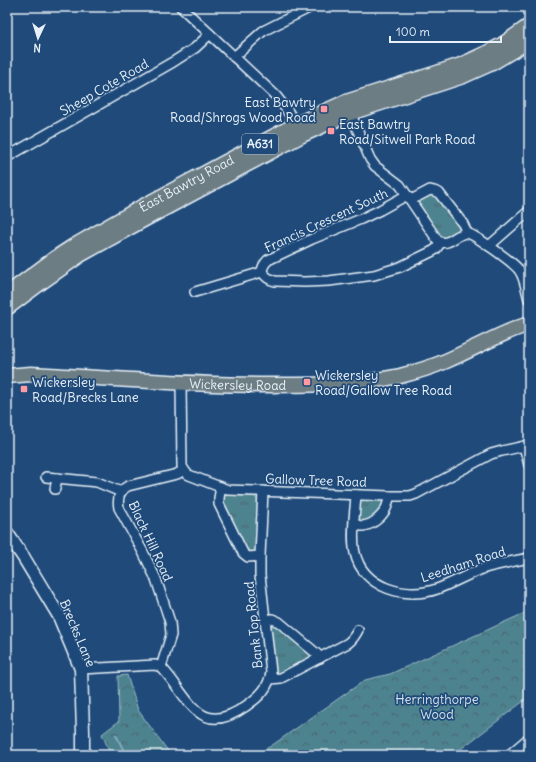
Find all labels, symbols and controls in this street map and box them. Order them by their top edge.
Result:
north arrow [18,18,58,58]
scale bar [390,18,501,44]
text: 100 m [396,24,430,39]
text: N [33,41,42,55]
street label: Sheep Cote Road [57,55,152,120]
place label: East Bawtry Road/Shrogs Wood Road [170,94,316,126]
marker: East Bawtry Road/Shrogs Wood Road [319,104,329,114]
place label: East Bawtry Road/Sitwell Park Road [339,116,476,148]
marker: East Bawtry Road/Sitwell Park Road [326,126,336,136]
road number: A631 [242,134,278,154]
street label: East Bawtry Road [136,151,237,216]
street label: Francis Crescent South [262,184,391,256]
place label: Wickersley Road/Gallow Tree Road [315,367,452,399]
place label: Wickersley Road/Brecks Lane [32,374,139,406]
street label: Wickersley Road [189,375,287,394]
marker: Wickersley Road/Gallow Tree Road [302,377,312,387]
marker: Wickersley Road/Brecks Lane [19,384,29,394]
street label: Gallow Tree Road [265,470,367,491]
street label: Black Hill Road [125,498,177,584]
street label: Leedham Road [419,543,508,586]
street label: Bank Top Road [240,580,267,669]
street label: Brecks Lane [56,597,99,669]
park label: Herringthorpe Wood [395,691,479,723]

